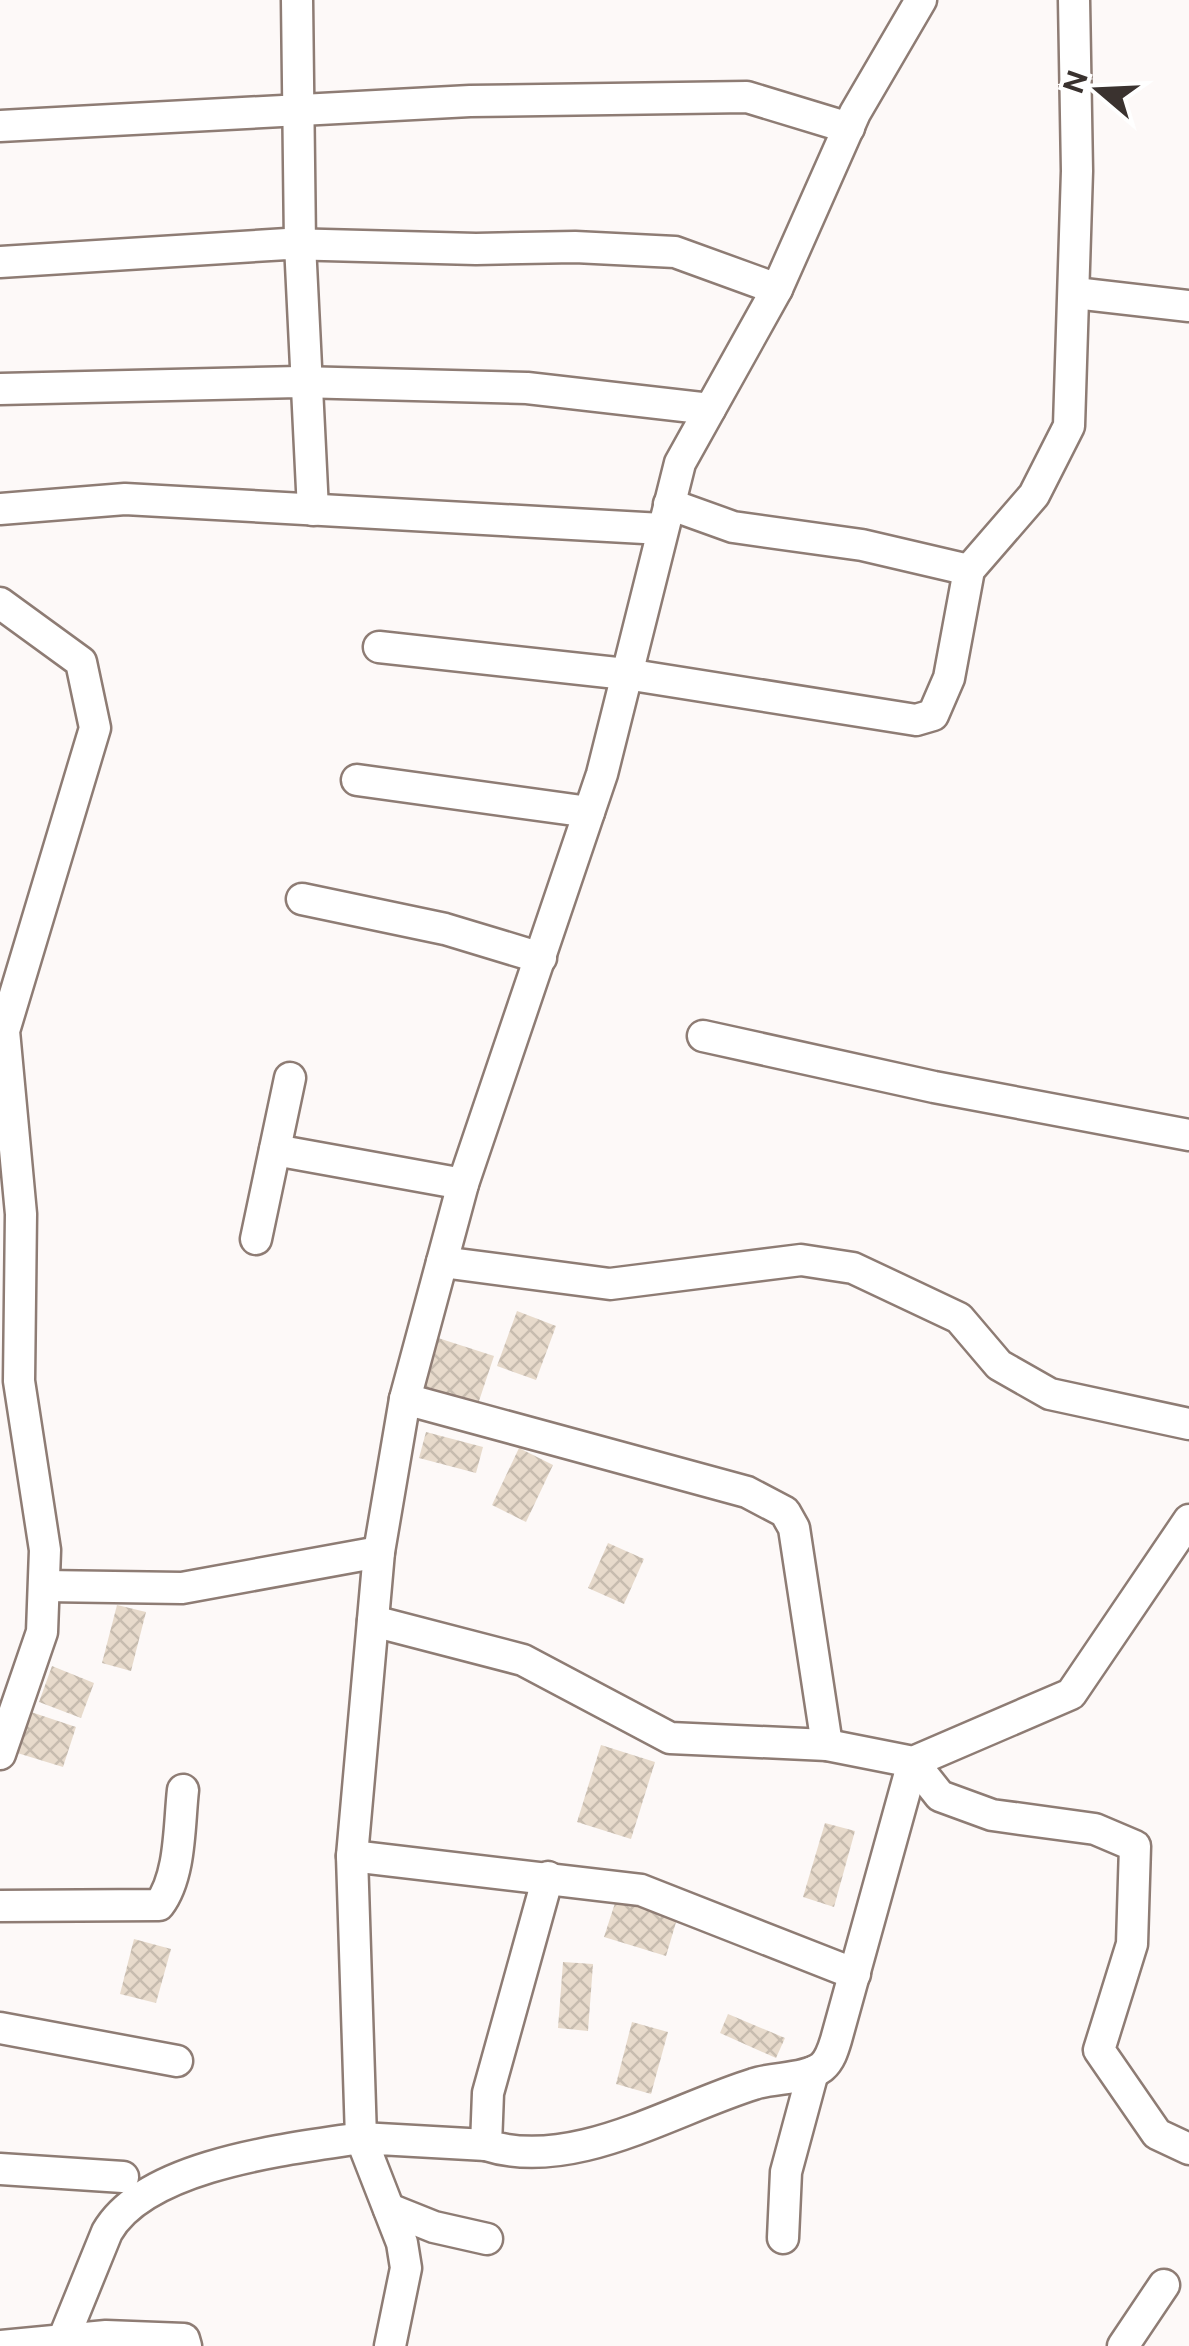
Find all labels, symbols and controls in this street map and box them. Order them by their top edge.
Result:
north arrow [1049,40,1149,140]
text: N [1056,66,1094,97]

